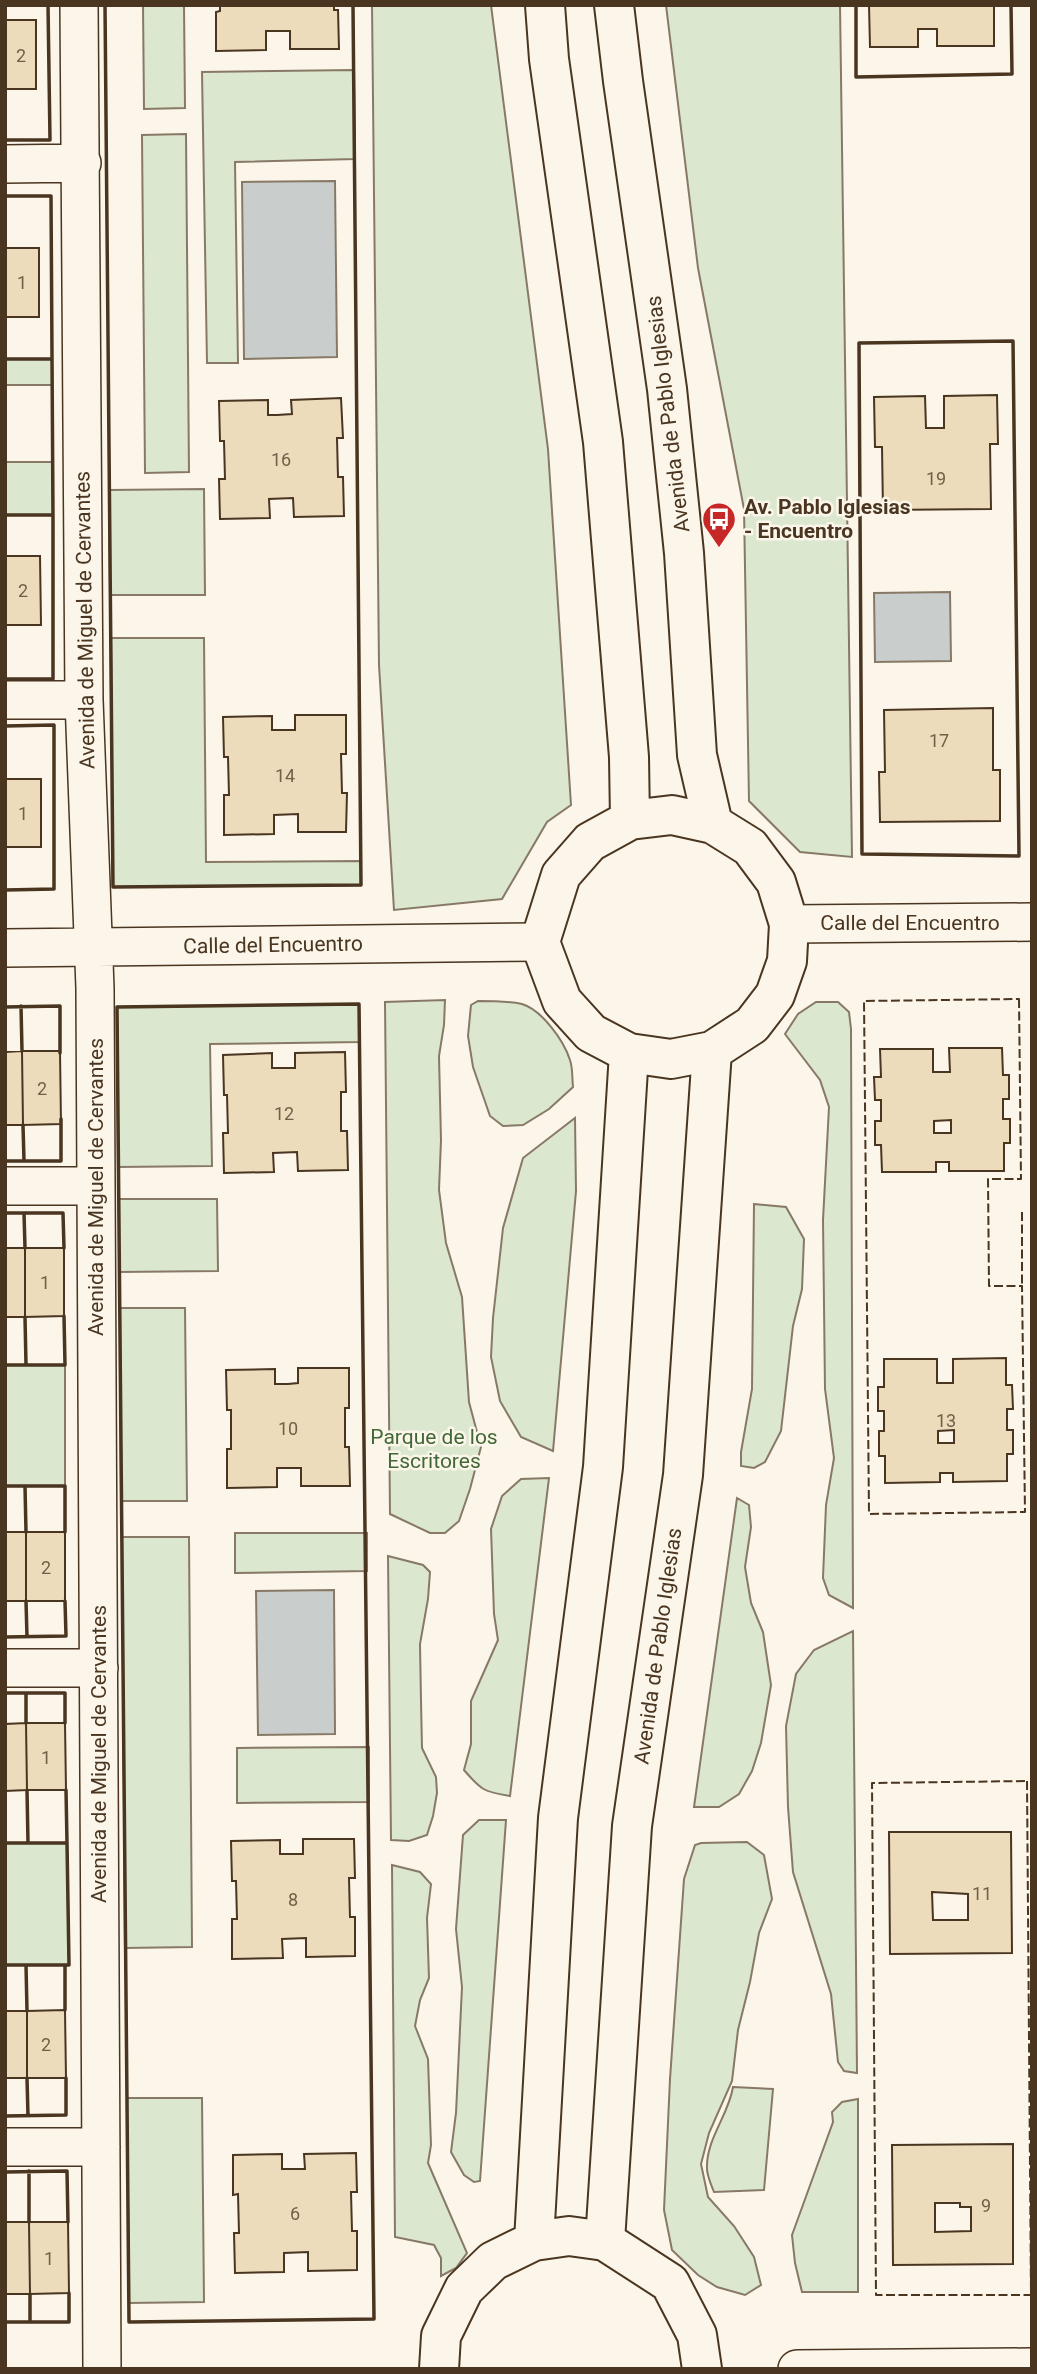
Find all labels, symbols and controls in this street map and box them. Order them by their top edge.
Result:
house number: 2 [16,45,26,66]
house number: 1 [17,272,27,293]
street label: Avenida de Pablo Iglesias [642,294,694,534]
house number: 16 [271,449,291,470]
house number: 19 [926,468,946,489]
street label: Avenida de Miguel de Cervantes [70,471,100,769]
place label: Av. Pablo Iglesias - Encuentro [744,495,911,543]
bus stop icon: Av. Pablo Iglesias - Encuentro [700,500,738,549]
house number: 2 [18,580,28,601]
house number: 17 [929,730,949,751]
house number: 14 [275,765,295,786]
house number: 1 [18,803,28,824]
street label: Calle del Encuentro [820,911,1000,935]
street label: Calle del Encuentro [183,931,363,959]
street label: Avenida de Miguel de Cervantes [84,1038,108,1336]
house number: 2 [37,1078,47,1099]
house number: 12 [274,1103,294,1124]
house number: 1 [40,1272,50,1293]
house number: 13 [936,1410,956,1431]
house number: 10 [278,1418,298,1439]
park label: Parque de los Escritores [370,1425,498,1473]
street label: Avenida de Pablo Iglesias [630,1526,686,1766]
house number: 2 [41,1557,51,1578]
street label: Avenida de Miguel de Cervantes [87,1605,111,1903]
house number: 1 [41,1747,51,1768]
house number: 11 [972,1883,992,1904]
house number: 8 [288,1889,298,1910]
house number: 2 [41,2034,51,2055]
house number: 9 [981,2195,991,2216]
house number: 6 [290,2203,300,2224]
house number: 1 [44,2248,54,2269]

